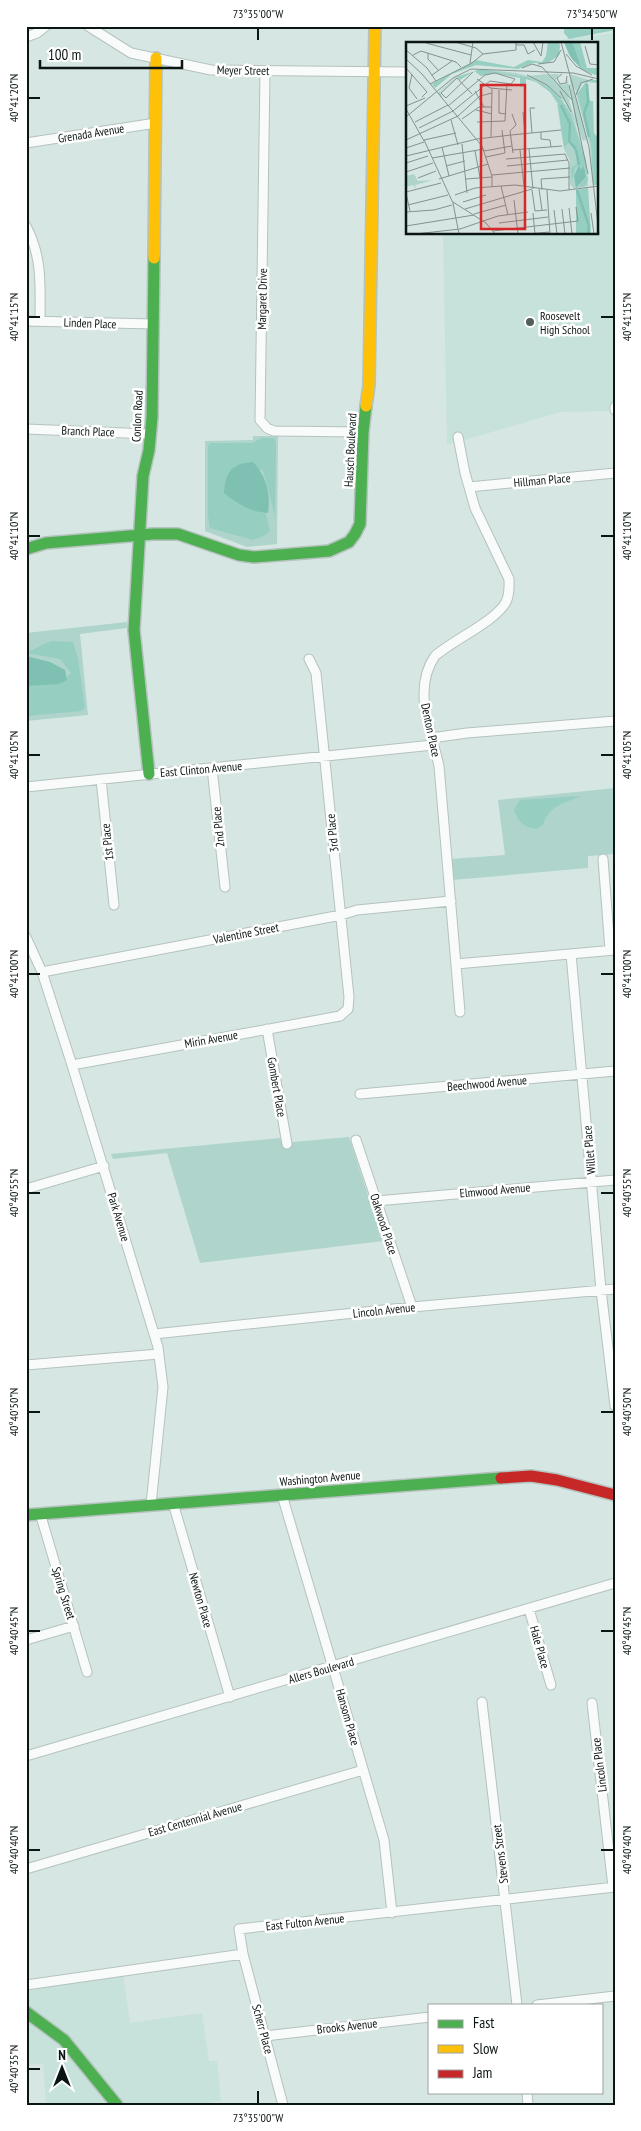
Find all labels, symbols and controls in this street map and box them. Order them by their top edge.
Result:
text: 73°35'00"W [233,6,283,21]
text: 73°34'50"W [567,6,617,21]
scale bar [40,38,182,70]
inset map [406,42,598,235]
text: 100 m [48,45,81,64]
street label: Meyer Street [217,62,270,78]
text: 40°41'20"N [6,74,21,122]
text: 40°41'20"N [619,74,634,122]
street label: Grenada Avenue [57,120,125,146]
street label: Margaret Drive [254,268,270,330]
text: 40°41'15"N [6,293,21,341]
text: 40°41'15"N [619,293,634,341]
place label: Roosevelt High School [540,308,590,337]
street label: Linden Place [63,315,117,331]
marker: Roosevelt High School [524,316,536,328]
street label: Conlon Road [128,390,146,442]
street label: Hausch Boulevard [341,413,359,487]
street label: Branch Place [61,423,115,439]
street label: Hillman Place [513,470,571,490]
text: 40°41'10"N [6,512,21,560]
text: 40°41'10"N [619,512,634,560]
street label: Denton Place [418,702,444,758]
text: 40°41'05"N [6,731,21,779]
text: 40°41'05"N [619,731,634,779]
street label: East Clinton Avenue [159,758,243,780]
street label: 2nd Place [208,806,228,848]
street label: 3rd Place [323,813,341,853]
street label: 1st Place [98,823,116,861]
street label: Valentine Street [211,919,281,947]
text: 40°41'00"N [6,950,21,998]
text: 40°41'00"N [619,950,634,998]
street label: Mirin Avenue [183,1027,239,1051]
street label: Gombert Place [264,1056,290,1118]
street label: Beechwood Avenue [446,1072,528,1094]
street label: Willet Place [579,1125,599,1175]
text: 40°40'55"N [6,1169,21,1217]
text: 40°40'55"N [619,1169,634,1217]
street label: Elmwood Avenue [459,1179,531,1201]
street label: Park Avenue [105,1191,134,1243]
street label: Oakwood Place [367,1192,401,1256]
street label: Lincoln Avenue [352,1299,416,1321]
text: 40°40'50"N [6,1388,21,1436]
text: 40°40'50"N [619,1388,634,1436]
street label: Washington Avenue [279,1467,361,1489]
street label: Spring Street [49,1565,79,1622]
street label: Newton Place [186,1571,216,1629]
text: 40°40'45"N [6,1607,21,1655]
text: 40°40'45"N [619,1607,634,1655]
street label: Hale Place [527,1624,553,1670]
street label: Allers Boulevard [286,1653,356,1687]
street label: Hansom Place [333,1687,363,1747]
street label: Lincoln Place [588,1737,610,1793]
street label: East Centennial Avenue [146,1798,244,1840]
street label: Stevens Street [489,1823,511,1884]
text: 40°40'40"N [6,1826,21,1874]
text: 40°40'40"N [619,1826,634,1874]
street label: East Fulton Avenue [265,1910,345,1934]
street label: Scherr Place [249,2003,277,2056]
legend [428,2004,604,2094]
text: Fast [473,2013,494,2032]
street label: Brooks Avenue [316,2015,378,2037]
text: Slow [473,2039,498,2058]
north arrow [38,2044,88,2094]
text: 40°40'35"N [6,2045,21,2093]
text: N [58,2046,66,2064]
text: Jam [472,2063,492,2082]
text: 73°35'00"W [233,2110,283,2125]

